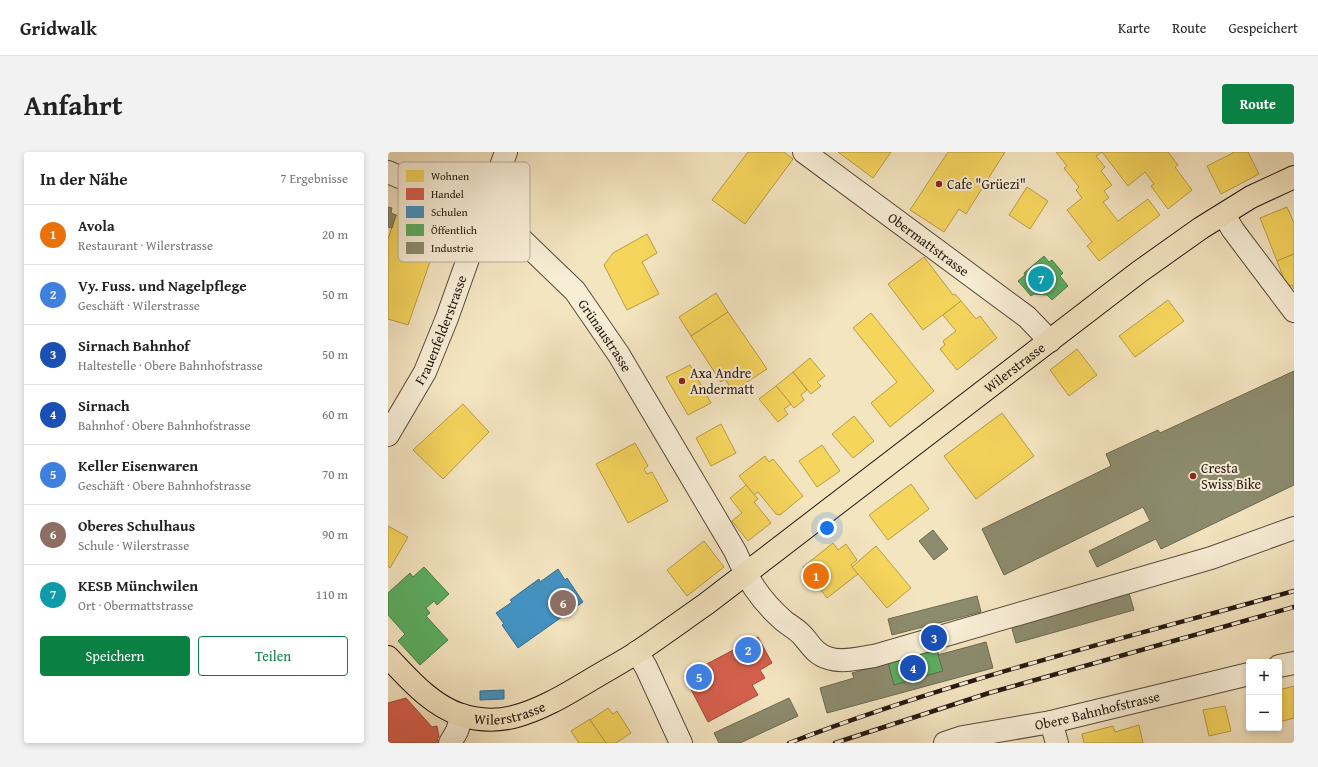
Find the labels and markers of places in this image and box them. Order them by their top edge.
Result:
place label: Cafe "Grüezi" [947,174,1026,194]
marker: Cafe "Grüezi" [934,179,944,189]
pin: 7 [1028,264,1054,294]
place label: Axa Andre Andermatt [690,363,754,399]
marker: Axa Andre Andermatt [677,376,687,386]
place label: Cresta Swiss Bike [1201,458,1262,494]
marker: Cresta Swiss Bike [1188,471,1198,481]
pin: 1 [803,561,829,591]
pin: 6 [550,588,576,618]
pin: 3 [921,623,947,653]
pin: 2 [735,635,761,665]
pin: 4 [900,653,926,683]
pin: 5 [686,662,712,692]

